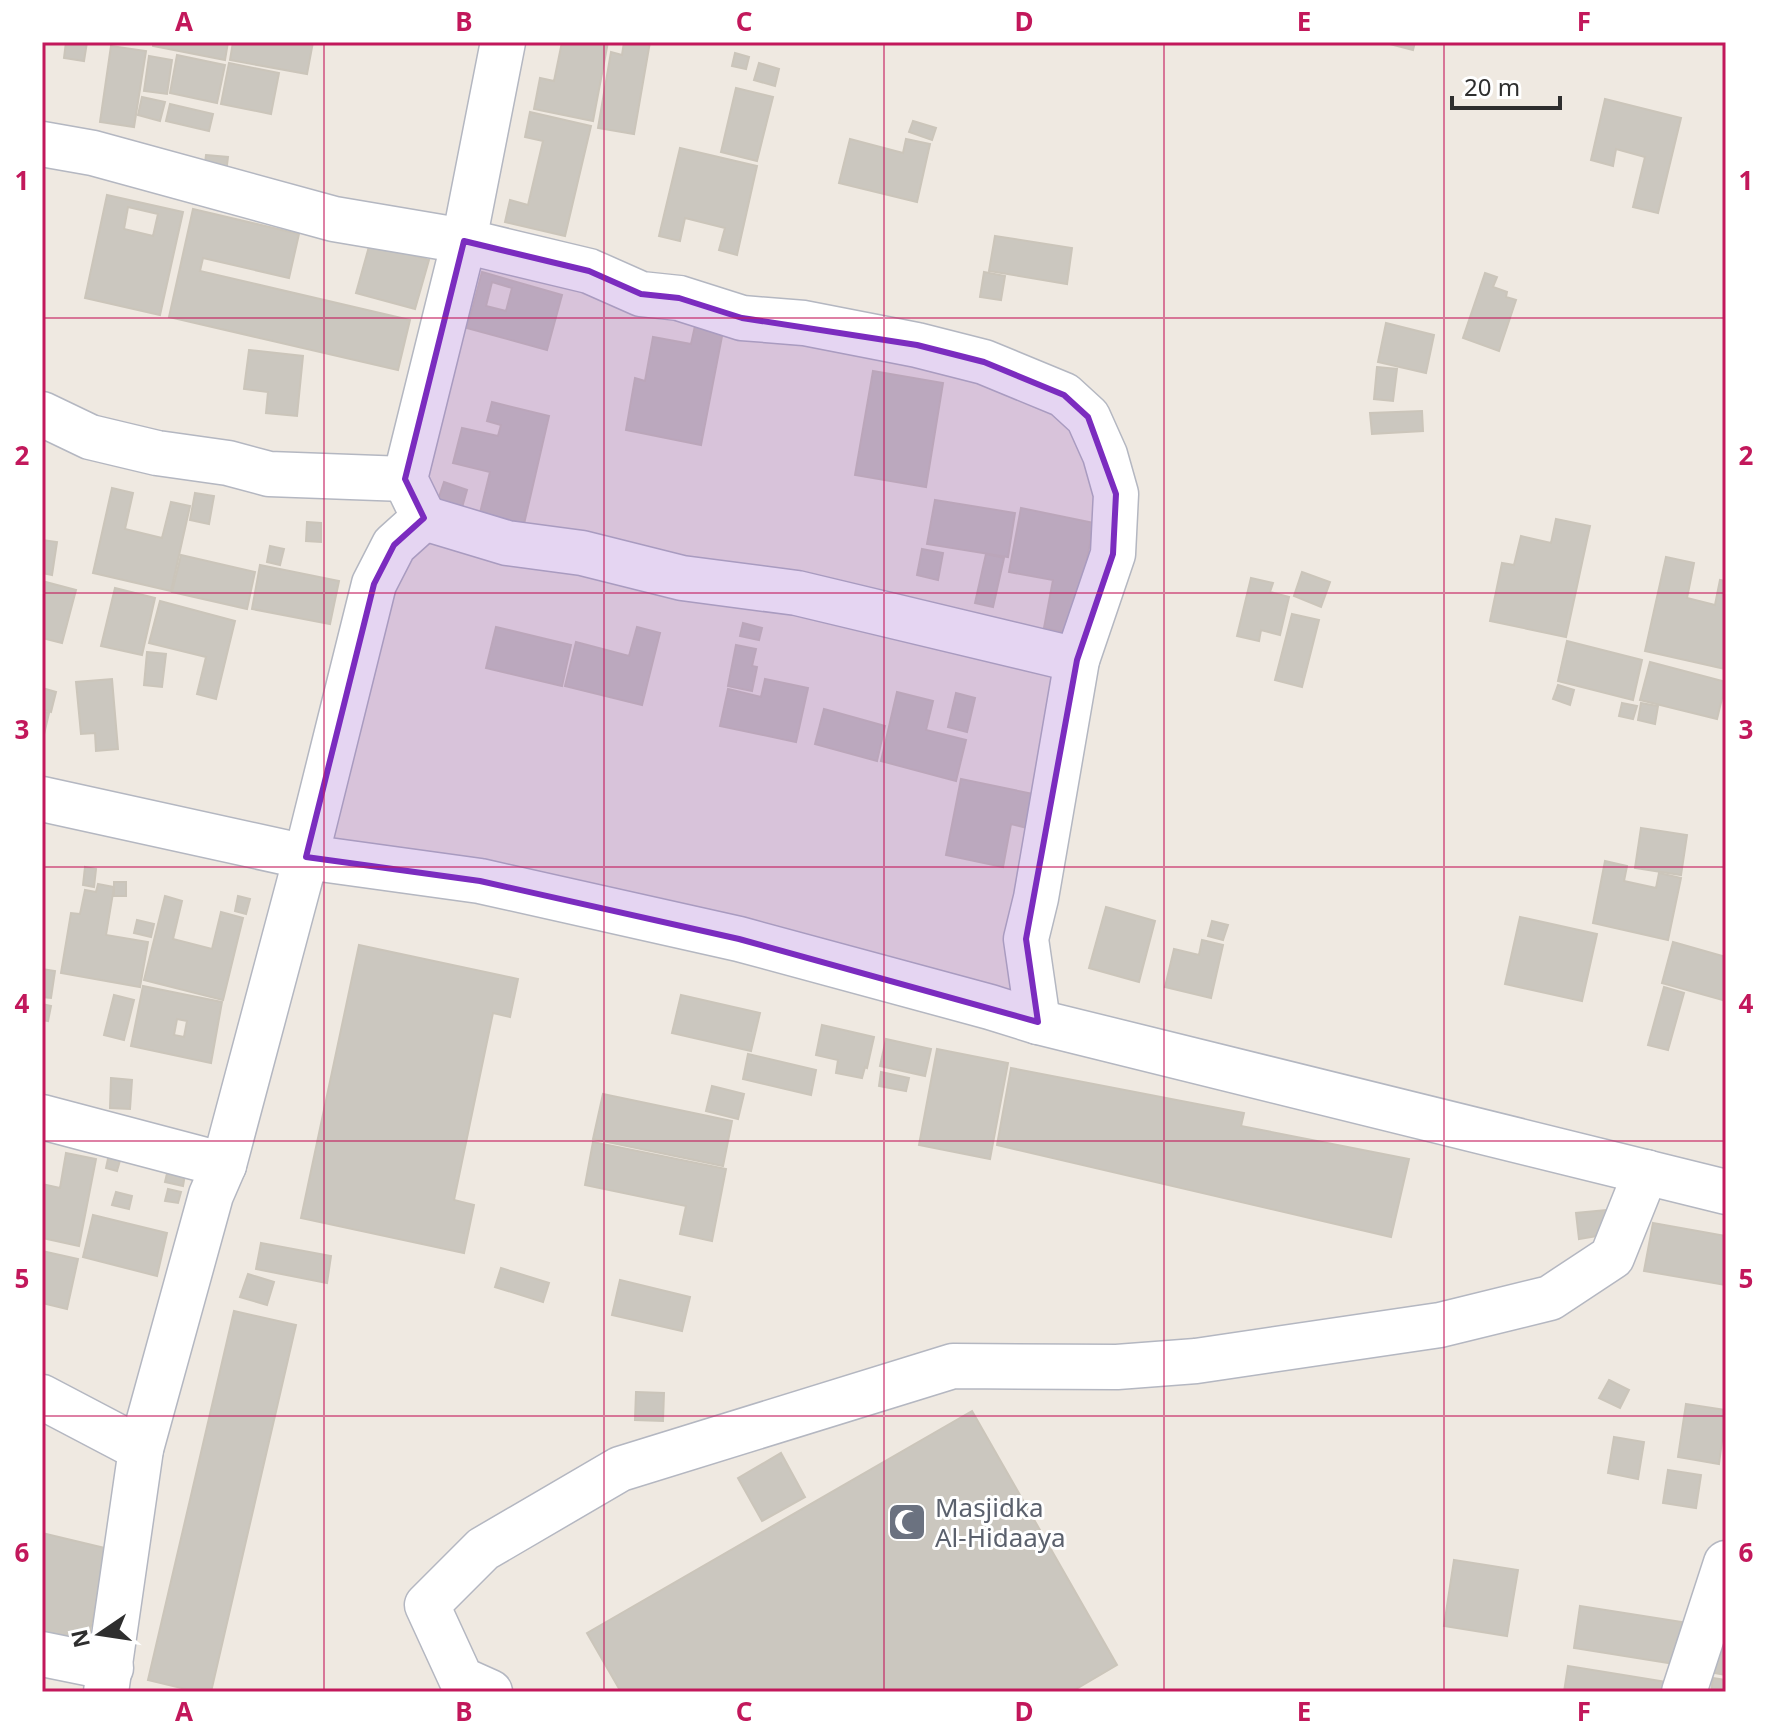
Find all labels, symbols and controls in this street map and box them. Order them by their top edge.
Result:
text: A [175,3,193,39]
text: B [455,3,473,39]
text: C [736,3,752,39]
text: D [1014,3,1034,39]
text: E [1297,3,1311,39]
text: F [1577,3,1591,39]
scale bar [1452,60,1560,110]
text: 20 m [1464,70,1520,103]
text: 1 [15,162,29,198]
text: 1 [1739,162,1753,198]
text: 2 [15,437,30,473]
text: 2 [1739,437,1754,473]
text: 3 [15,711,29,747]
text: 3 [1739,711,1753,747]
text: 4 [15,985,30,1021]
text: 4 [1739,985,1754,1021]
text: 5 [15,1260,29,1296]
text: 5 [1739,1260,1753,1296]
place label: Masjidka Al-Hidaaya [935,1489,1066,1555]
mosque icon: Masjidka Al-Hidaaya [886,1501,928,1543]
text: 6 [15,1534,30,1570]
text: 6 [1739,1534,1754,1570]
north arrow [60,1594,140,1674]
text: N [63,1627,96,1651]
text: A [175,1693,193,1729]
text: B [455,1693,473,1729]
text: C [736,1693,752,1729]
text: D [1014,1693,1034,1729]
text: E [1297,1693,1311,1729]
text: F [1577,1693,1591,1729]

